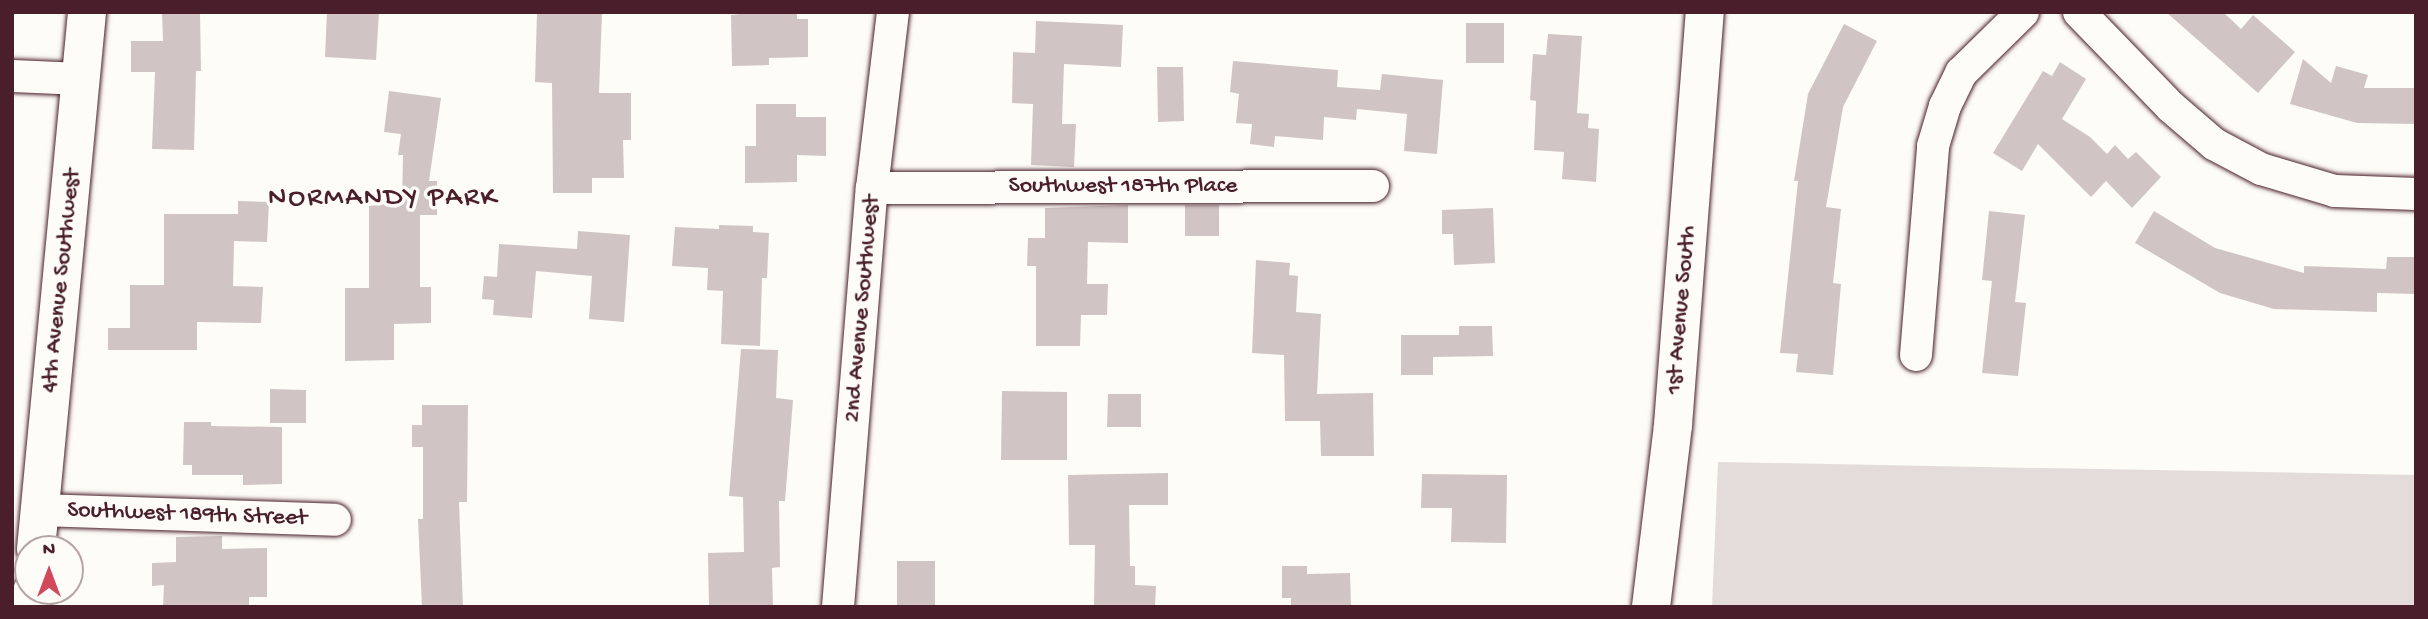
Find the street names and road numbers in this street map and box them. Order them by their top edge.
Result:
street label: 4th Avenue Southwest [36,168,88,394]
street label: Southwest 187th Place [1009,173,1237,201]
street label: 2nd Avenue Southwest [839,194,887,424]
street label: 1st Avenue South [1660,224,1704,396]
street label: Southwest 189th Street [67,496,307,534]

